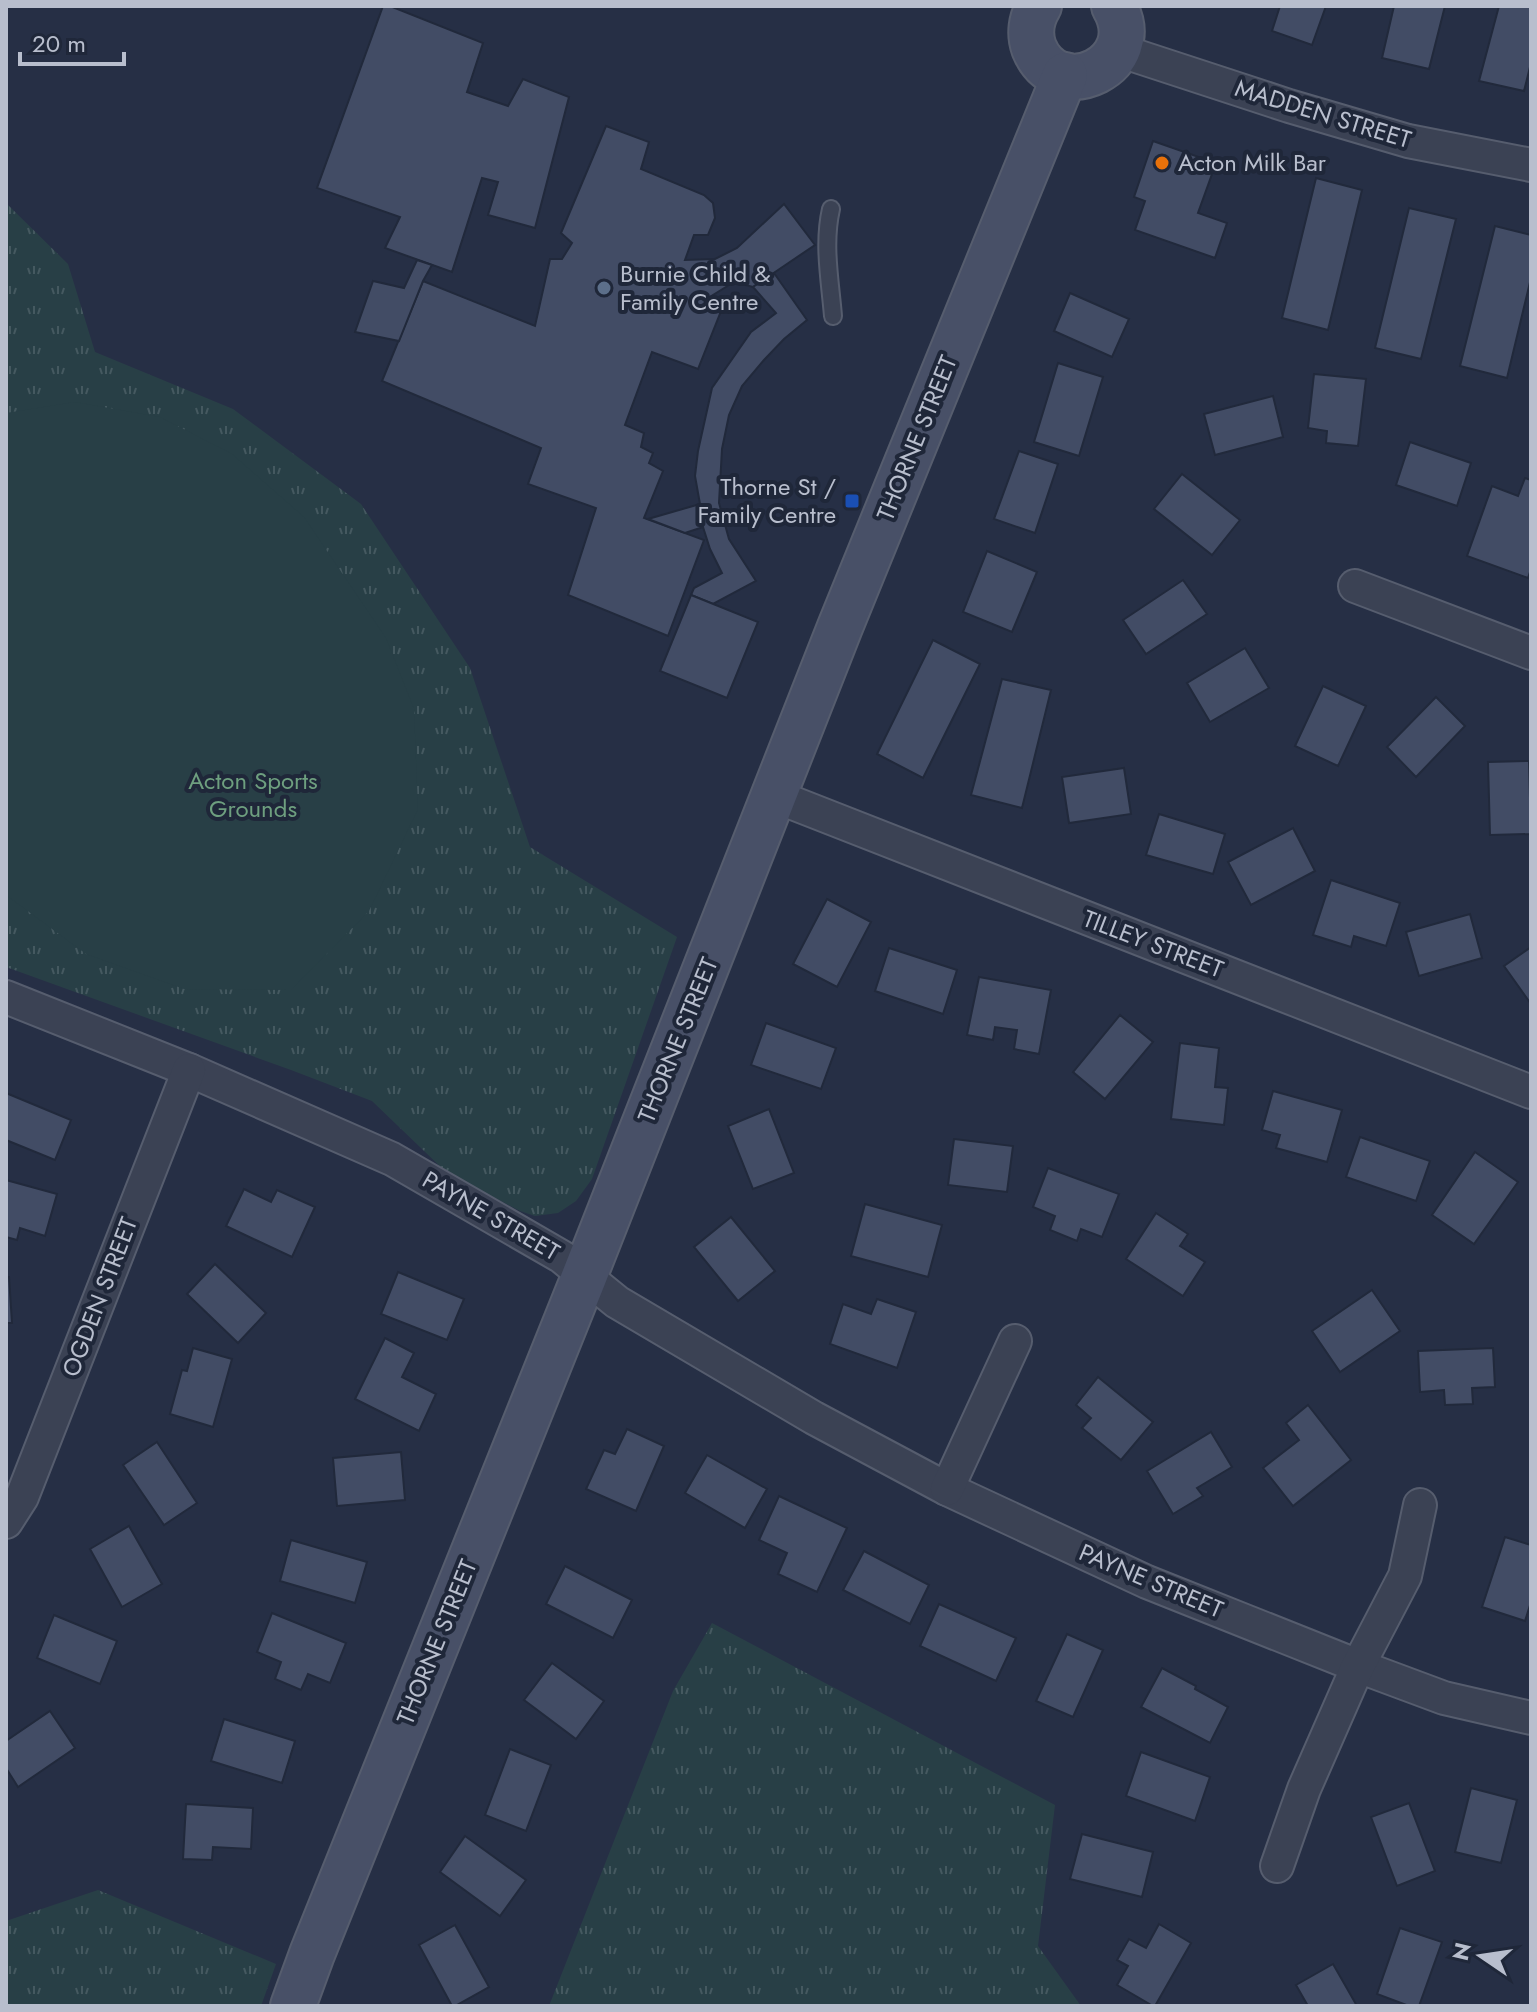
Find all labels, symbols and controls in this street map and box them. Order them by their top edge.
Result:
scale bar [20,16,124,66]
text: 20 m [32,26,86,61]
street label: MADDEN STREET [1231,70,1415,157]
place label: Acton Milk Bar [1178,145,1327,180]
marker: Acton Milk Bar [1153,154,1171,172]
place label: Burnie Child & Family Centre [620,256,771,319]
marker: Burnie Child & Family Centre [595,279,613,297]
street label: THORNE STREET [868,350,966,526]
place label: Thorne St / Family Centre [698,469,836,532]
marker: Thorne St / Family Centre [843,492,861,510]
park label: Acton Sports Grounds [188,763,318,826]
street label: TILLEY STREET [1078,901,1228,986]
street label: THORNE STREET [629,952,727,1128]
street label: PAYNE STREET [416,1162,566,1269]
street label: OGDEN STREET [53,1212,146,1382]
street label: PAYNE STREET [1074,1534,1229,1627]
street label: THORNE STREET [388,1554,486,1730]
north arrow [1441,1916,1521,1996]
text: N [1444,1939,1479,1964]

